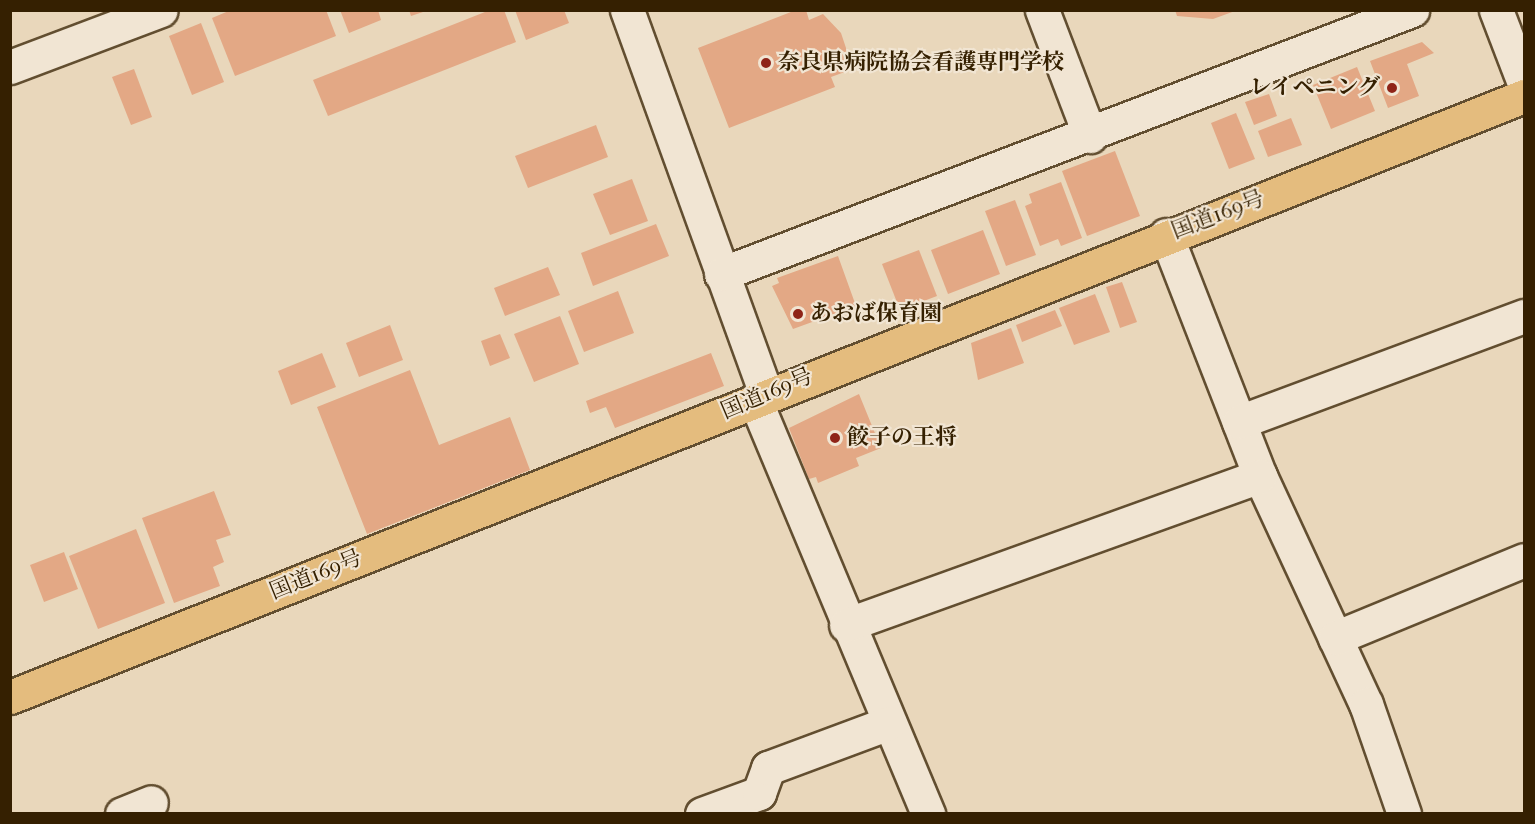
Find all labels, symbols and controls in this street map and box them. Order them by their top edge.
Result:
place label: 奈良県病院協会看護専門学校 [778,50,1064,76]
marker: 奈良県病院協会看護専門学校 [759,56,773,70]
place label: レイペニング [1248,75,1380,101]
marker: レイペニング [1385,81,1399,95]
street label: 国道169号 [1168,185,1268,245]
place label: あおば保育園 [810,301,942,327]
marker: あおば保育園 [791,307,805,321]
street label: 国道169号 [717,363,817,425]
place label: 餃子の王将 [847,425,957,451]
marker: 餃子の王将 [828,431,842,445]
street label: 国道169号 [266,545,366,605]

